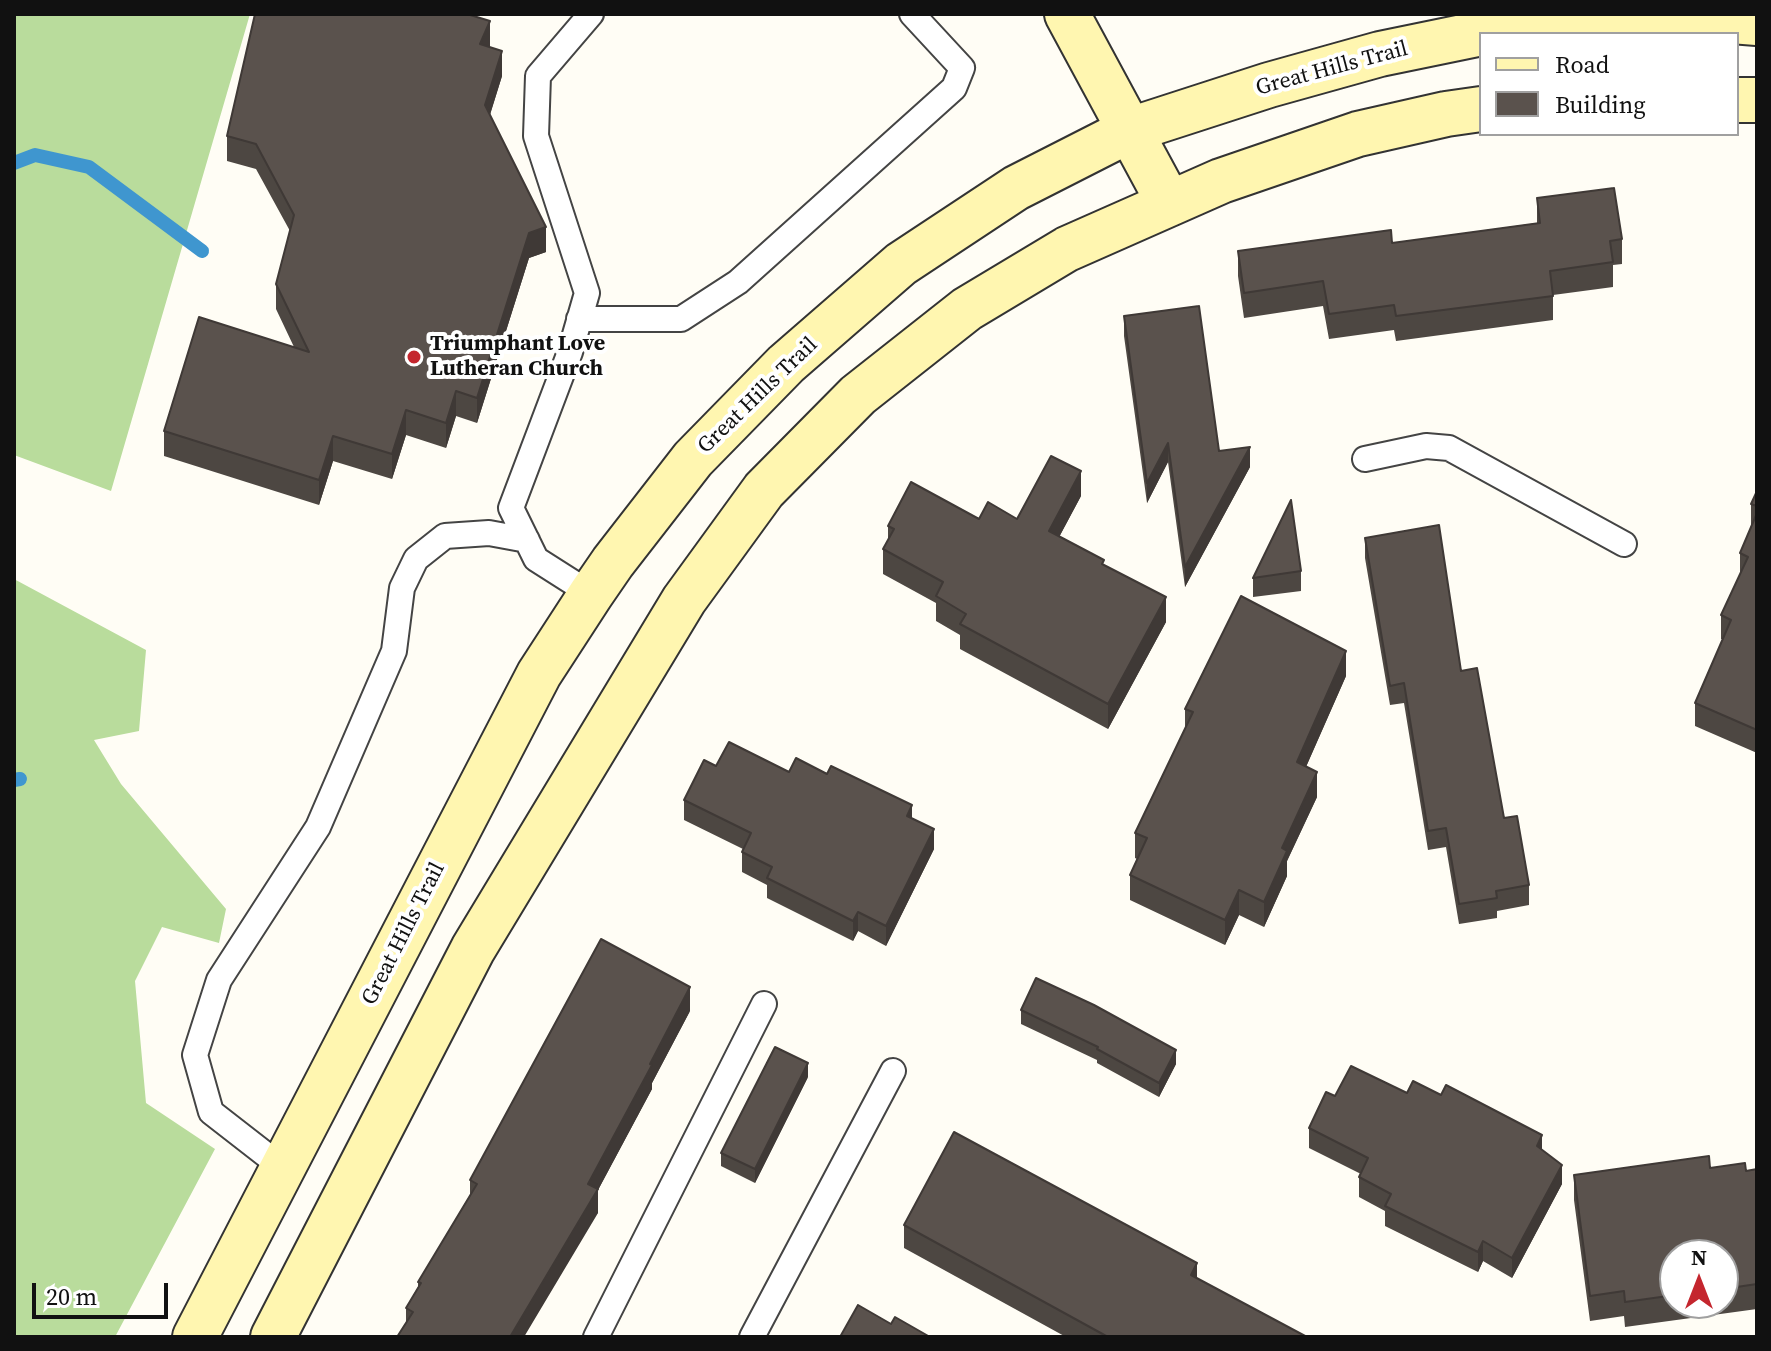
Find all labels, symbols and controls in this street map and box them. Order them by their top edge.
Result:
legend [1479,32,1739,136]
street label: Great Hills Trail [1253,36,1411,102]
text: Road [1555,48,1609,81]
text: Building [1555,88,1646,121]
place label: Triumphant Love Lutheran Church [430,331,605,382]
street label: Great Hills Trail [693,332,823,460]
marker: Triumphant Love Lutheran Church [405,348,423,366]
street label: Great Hills Trail [357,858,451,1010]
north arrow [1659,1239,1739,1319]
text: N [1691,1242,1707,1272]
scale bar [36,1267,172,1317]
text: 20 m [46,1280,97,1313]

